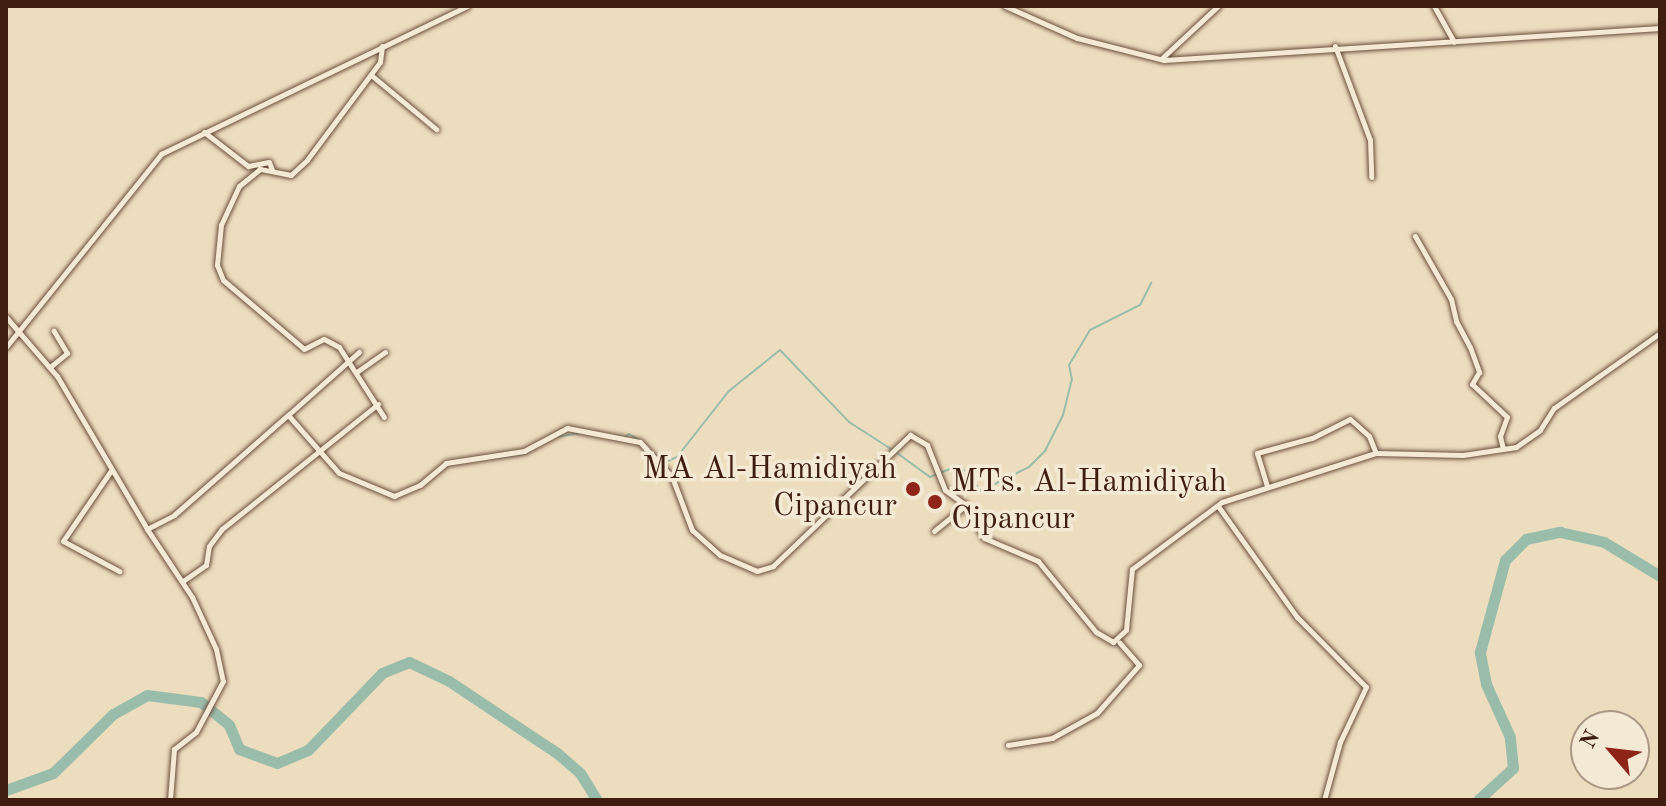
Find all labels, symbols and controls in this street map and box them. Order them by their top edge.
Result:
place label: MA Al-Hamidiyah Cipancur [642,452,897,527]
place label: MTs. Al-Hamidiyah Cipancur [951,465,1227,540]
marker: MA Al-Hamidiyah Cipancur [904,480,922,498]
marker: MTs. Al-Hamidiyah Cipancur [926,493,944,511]
north arrow [1570,710,1650,790]
text: N [1577,727,1604,752]

